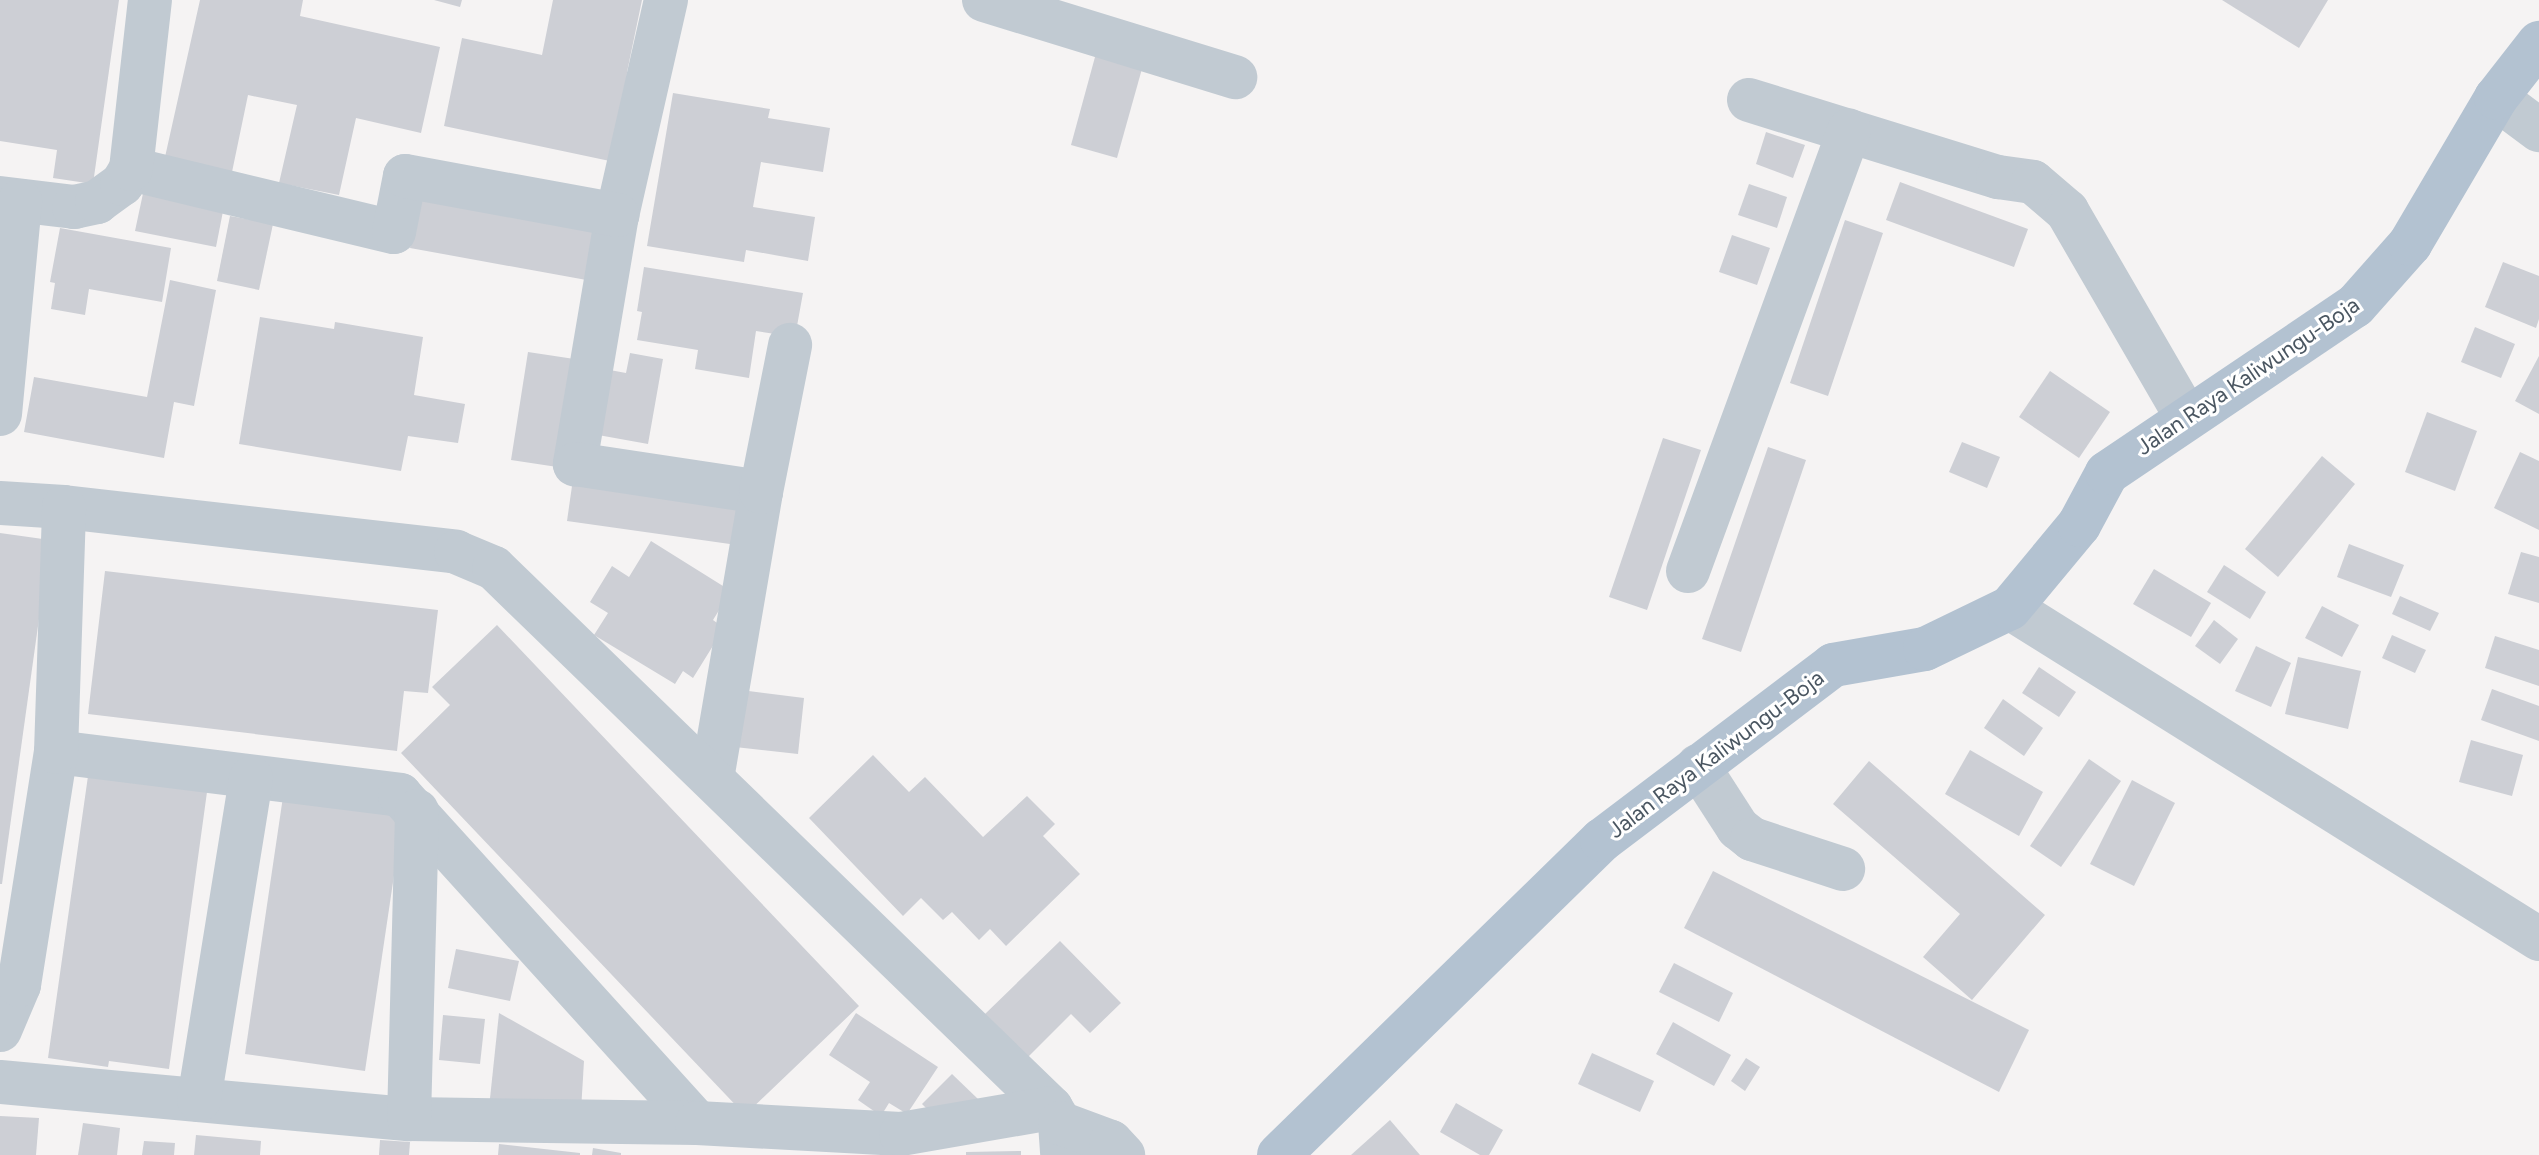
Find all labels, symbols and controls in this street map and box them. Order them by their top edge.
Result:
street label: Jalan Raya Kaliwungu-Boja [2132,292,2364,460]
street label: Jalan Raya Kaliwungu-Boja [1603,664,1829,844]

